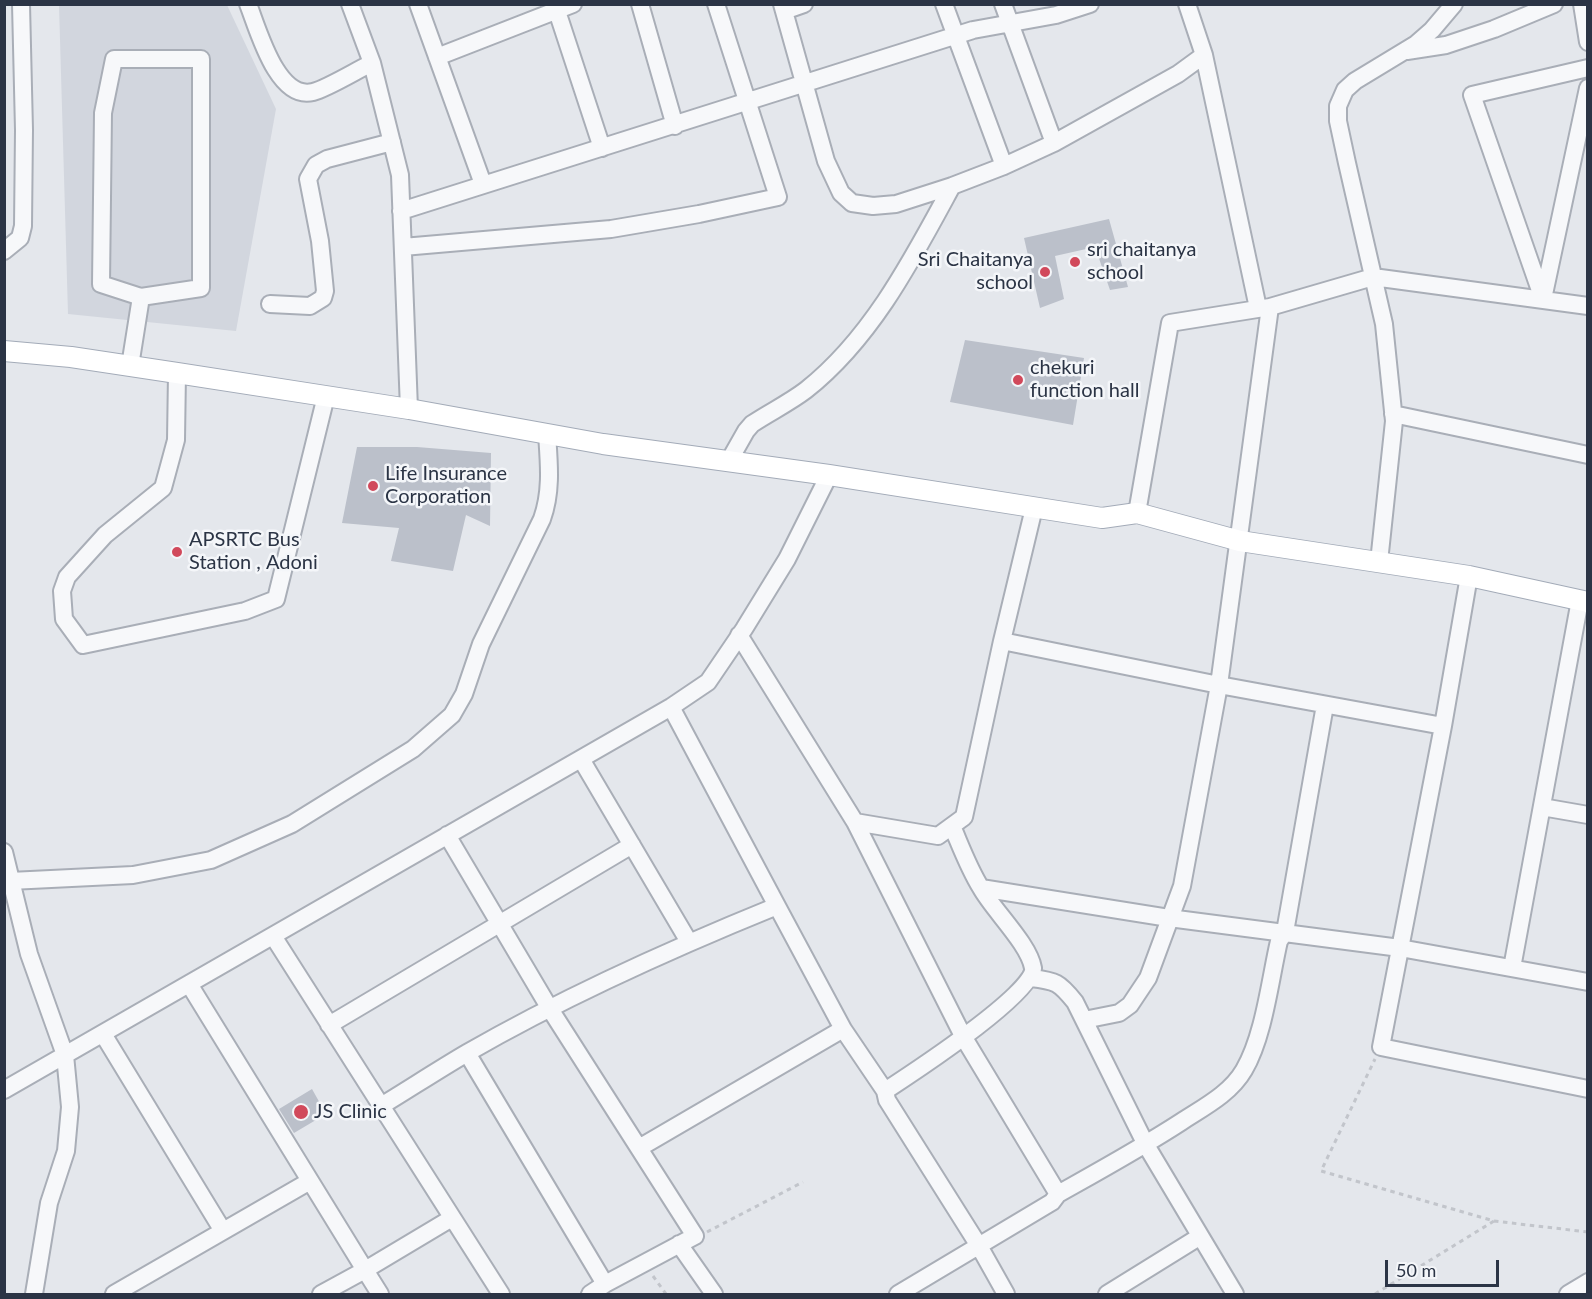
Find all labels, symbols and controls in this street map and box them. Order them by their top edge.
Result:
place label: sri chaitanya school [1087,238,1196,285]
place label: Sri Chaitanya school [918,248,1033,295]
marker: sri chaitanya school [1068,255,1082,269]
marker: Sri Chaitanya school [1038,265,1052,279]
place label: chekuri function hall [1030,356,1139,403]
marker: chekuri function hall [1011,373,1025,387]
place label: Life Insurance Corporation [385,462,507,509]
marker: Life Insurance Corporation [366,479,380,493]
place label: APSRTC Bus Station , Adoni [189,528,318,575]
marker: APSRTC Bus Station , Adoni [170,545,184,559]
place label: JS Clinic [314,1100,387,1124]
marker: JS Clinic [292,1103,310,1121]
scale bar [1388,1248,1502,1286]
text: 50 m [1396,1259,1436,1281]

